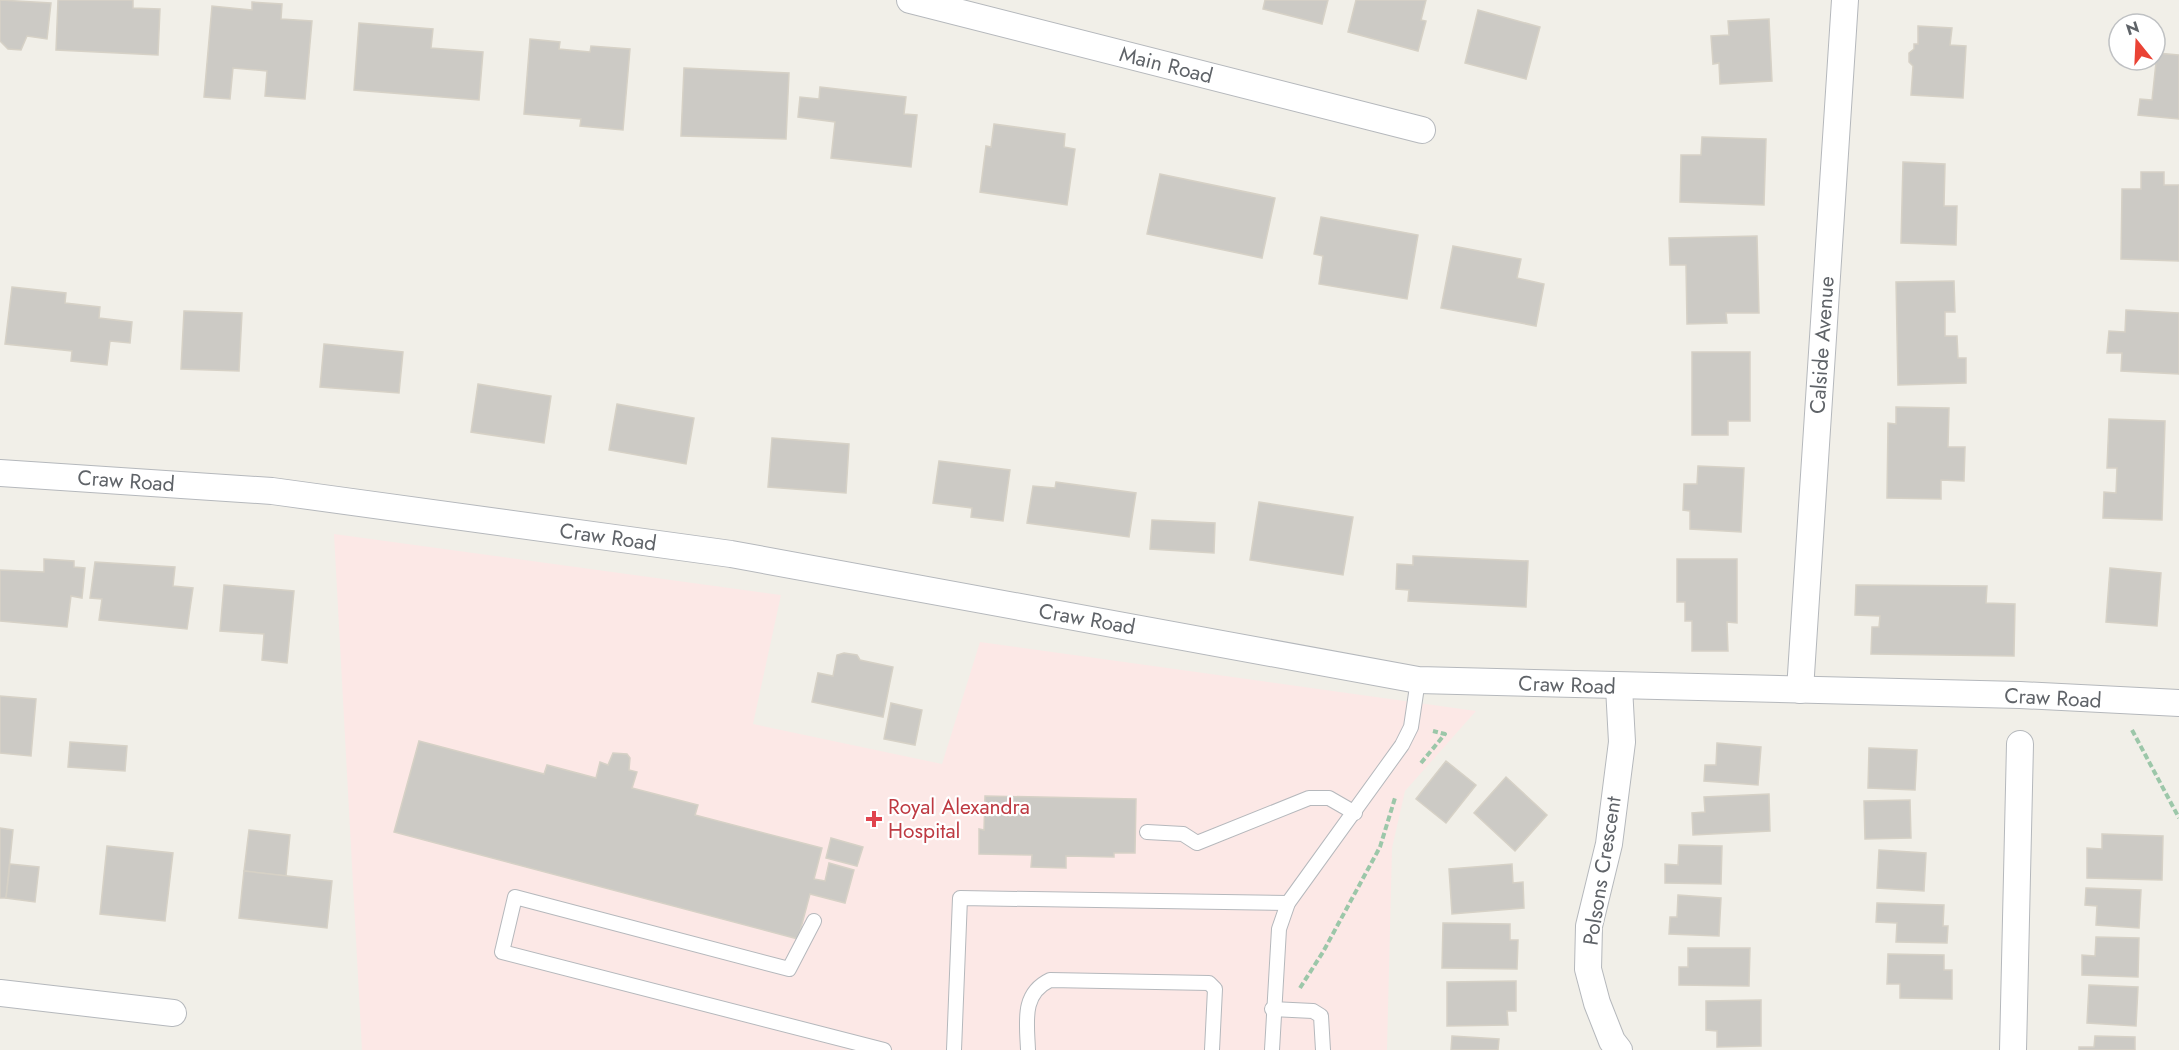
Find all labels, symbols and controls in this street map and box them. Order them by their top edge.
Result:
north arrow [2107,12,2167,72]
text: N [2123,15,2142,41]
street label: Main Road [1116,39,1216,91]
street label: Calside Avenue [1802,275,1842,415]
street label: Craw Road [76,463,176,499]
street label: Craw Road [558,515,658,559]
street label: Craw Road [1036,596,1138,642]
street label: Craw Road [1518,668,1616,702]
street label: Craw Road [2004,680,2102,716]
place label: Royal Alexandra Hospital [888,792,1030,846]
street label: Polsons Crescent [1575,794,1629,948]
marker: Royal Alexandra Hospital [865,810,883,828]

